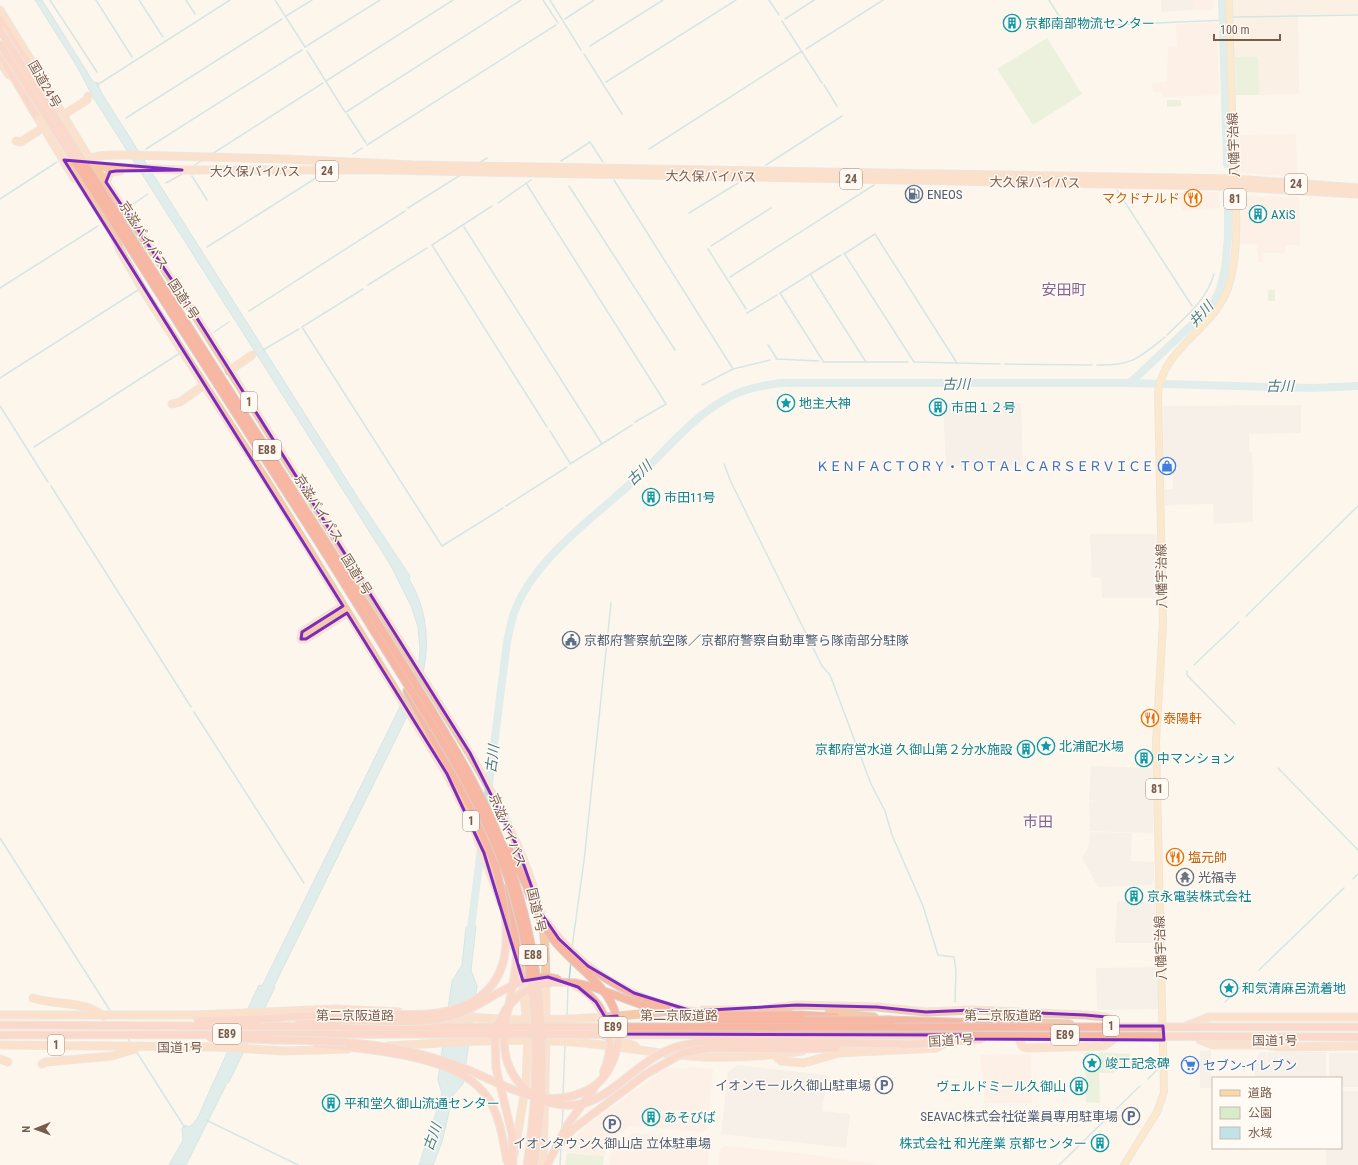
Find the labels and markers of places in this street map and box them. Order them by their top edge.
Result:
building icon: 京都南部物流センター [1002,13,1022,33]
place label: 京都南部物流センター [1025,16,1155,31]
fuel station icon: ENEOS [904,184,924,204]
place label: ENEOS [927,187,963,202]
restaurant icon: マクドナルド [1183,188,1203,208]
place label: マクドナルド [1102,191,1180,206]
building icon: AXiS [1248,204,1268,224]
place label: AXiS [1271,207,1296,222]
place icon: 地主大神 [776,393,796,413]
place label: 地主大神 [799,396,851,411]
building icon: 市田１２号 [928,397,948,417]
place label: 市田１２号 [951,400,1016,415]
shop icon: ＫＥＮＦＡＣＴＯＲＹ・ＴＯＴＡＬＣＡＲＳＥＲＶＩＣＥ [1157,456,1177,476]
place label: ＫＥＮＦＡＣＴＯＲＹ・ＴＯＴＡＬＣＡＲＳＥＲＶＩＣＥ [816,459,1154,474]
building icon: 市田11号 [641,487,661,507]
place label: 市田11号 [664,490,716,505]
public building icon: 京都府警察航空隊／京都府警察自動車警ら隊南部分駐隊 [561,630,581,650]
place label: 京都府警察航空隊／京都府警察自動車警ら隊南部分駐隊 [584,633,909,648]
restaurant icon: 泰陽軒 [1140,708,1160,728]
place label: 泰陽軒 [1163,711,1202,726]
place icon: 北浦配水場 [1036,736,1056,756]
building icon: 京都府営水道 久御山第２分水施設 [1016,739,1036,759]
place label: 北浦配水場 [1059,739,1124,754]
place label: 京都府営水道 久御山第２分水施設 [815,742,1013,757]
building icon: 中マンション [1134,748,1154,768]
place label: 中マンション [1157,751,1235,766]
restaurant icon: 塩元帥 [1165,847,1185,867]
place label: 塩元帥 [1188,850,1227,865]
temple icon: 光福寺 [1175,867,1195,887]
place label: 光福寺 [1198,870,1237,885]
building icon: 京永電装株式会社 [1124,886,1144,906]
place label: 京永電装株式会社 [1147,889,1251,904]
place icon: 和気清麻呂流着地 [1219,978,1239,998]
place label: 和気清麻呂流着地 [1242,981,1346,996]
place icon: 竣工記念碑 [1082,1053,1102,1073]
supermarket icon: セブン-イレブン [1180,1055,1200,1075]
place label: 竣工記念碑 [1105,1056,1170,1071]
place label: セブン-イレブン [1203,1058,1297,1073]
parking icon: イオンモール久御山駐車場 [874,1075,894,1095]
building icon: ヴェルドミール久御山 [1069,1076,1089,1096]
place label: イオンモール久御山駐車場 [715,1078,871,1093]
place label: ヴェルドミール久御山 [936,1079,1066,1094]
building icon: 平和堂久御山流通センター [321,1093,341,1113]
place label: 平和堂久御山流通センター [344,1096,500,1111]
parking icon: SEAVAC株式会社従業員専用駐車場 [1121,1106,1141,1126]
building icon: あそびば [641,1107,661,1127]
place label: SEAVAC株式会社従業員専用駐車場 [920,1109,1118,1124]
place label: あそびば [664,1110,716,1125]
parking icon: イオンタウン久御山店 立体駐車場 [602,1114,622,1134]
building icon: 株式会社 和光産業 京都センター [1090,1133,1110,1153]
place label: イオンタウン久御山店 立体駐車場 [513,1136,711,1151]
place label: 株式会社 和光産業 京都センター [899,1136,1087,1151]

